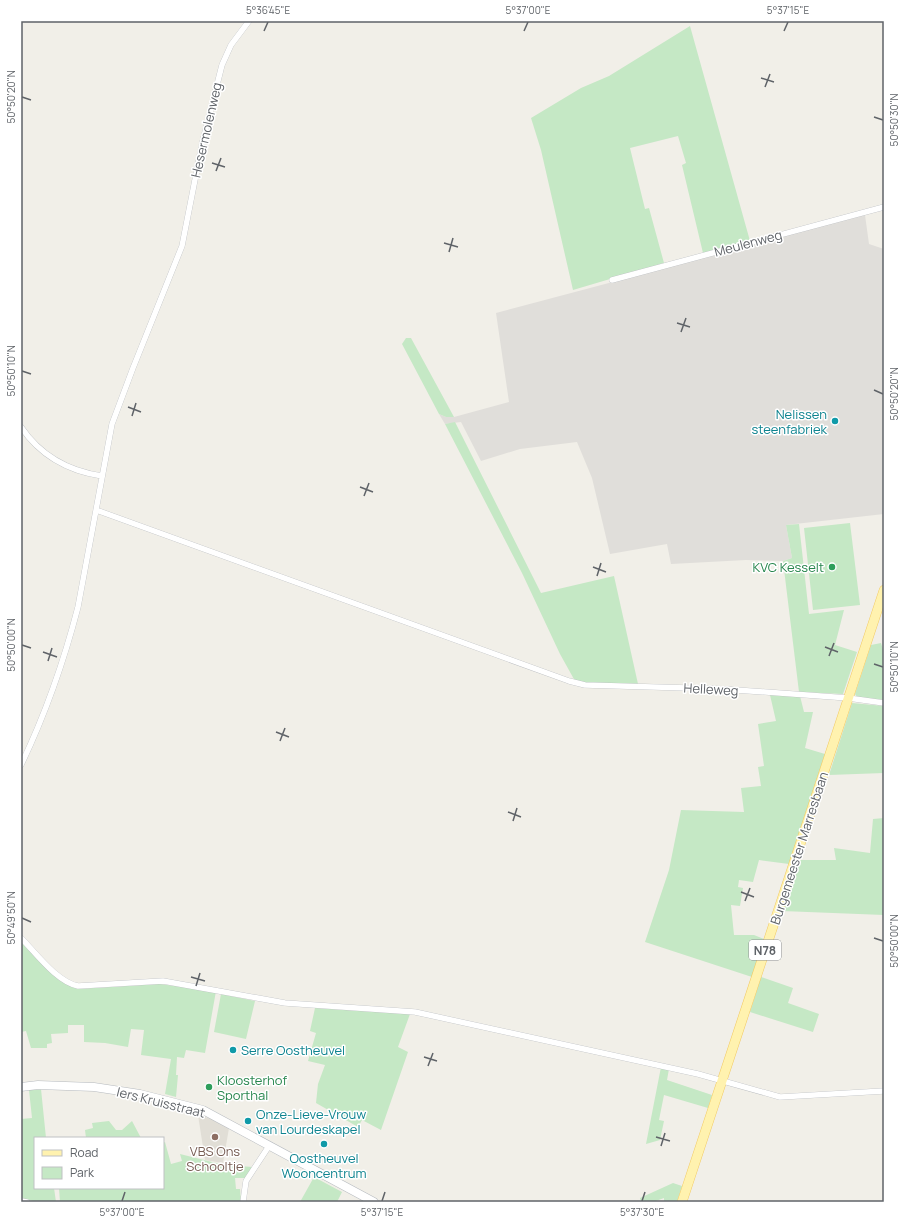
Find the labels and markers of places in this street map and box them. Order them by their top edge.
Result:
place label: Nelissen steenfabriek [751,405,828,438]
marker: Nelissen steenfabriek [830,416,840,426]
place label: KVC Kesselt [753,558,824,576]
marker: KVC Kesselt [827,562,837,572]
place label: Serre Oostheuvel [241,1041,345,1059]
marker: Serre Oostheuvel [228,1045,238,1055]
place label: Kloosterhof Sporthal [217,1071,288,1104]
marker: Kloosterhof Sporthal [204,1082,214,1092]
place label: Onze-Lieve-Vrouw van Lourdeskapel [256,1105,366,1138]
marker: Onze-Lieve-Vrouw van Lourdeskapel [243,1116,253,1126]
marker: VBS Ons Schooltje [210,1132,220,1142]
marker: Oostheuvel Wooncentrum [319,1139,329,1149]
place label: VBS Ons Schooltje [186,1142,244,1175]
place label: Oostheuvel Wooncentrum [281,1149,367,1182]

